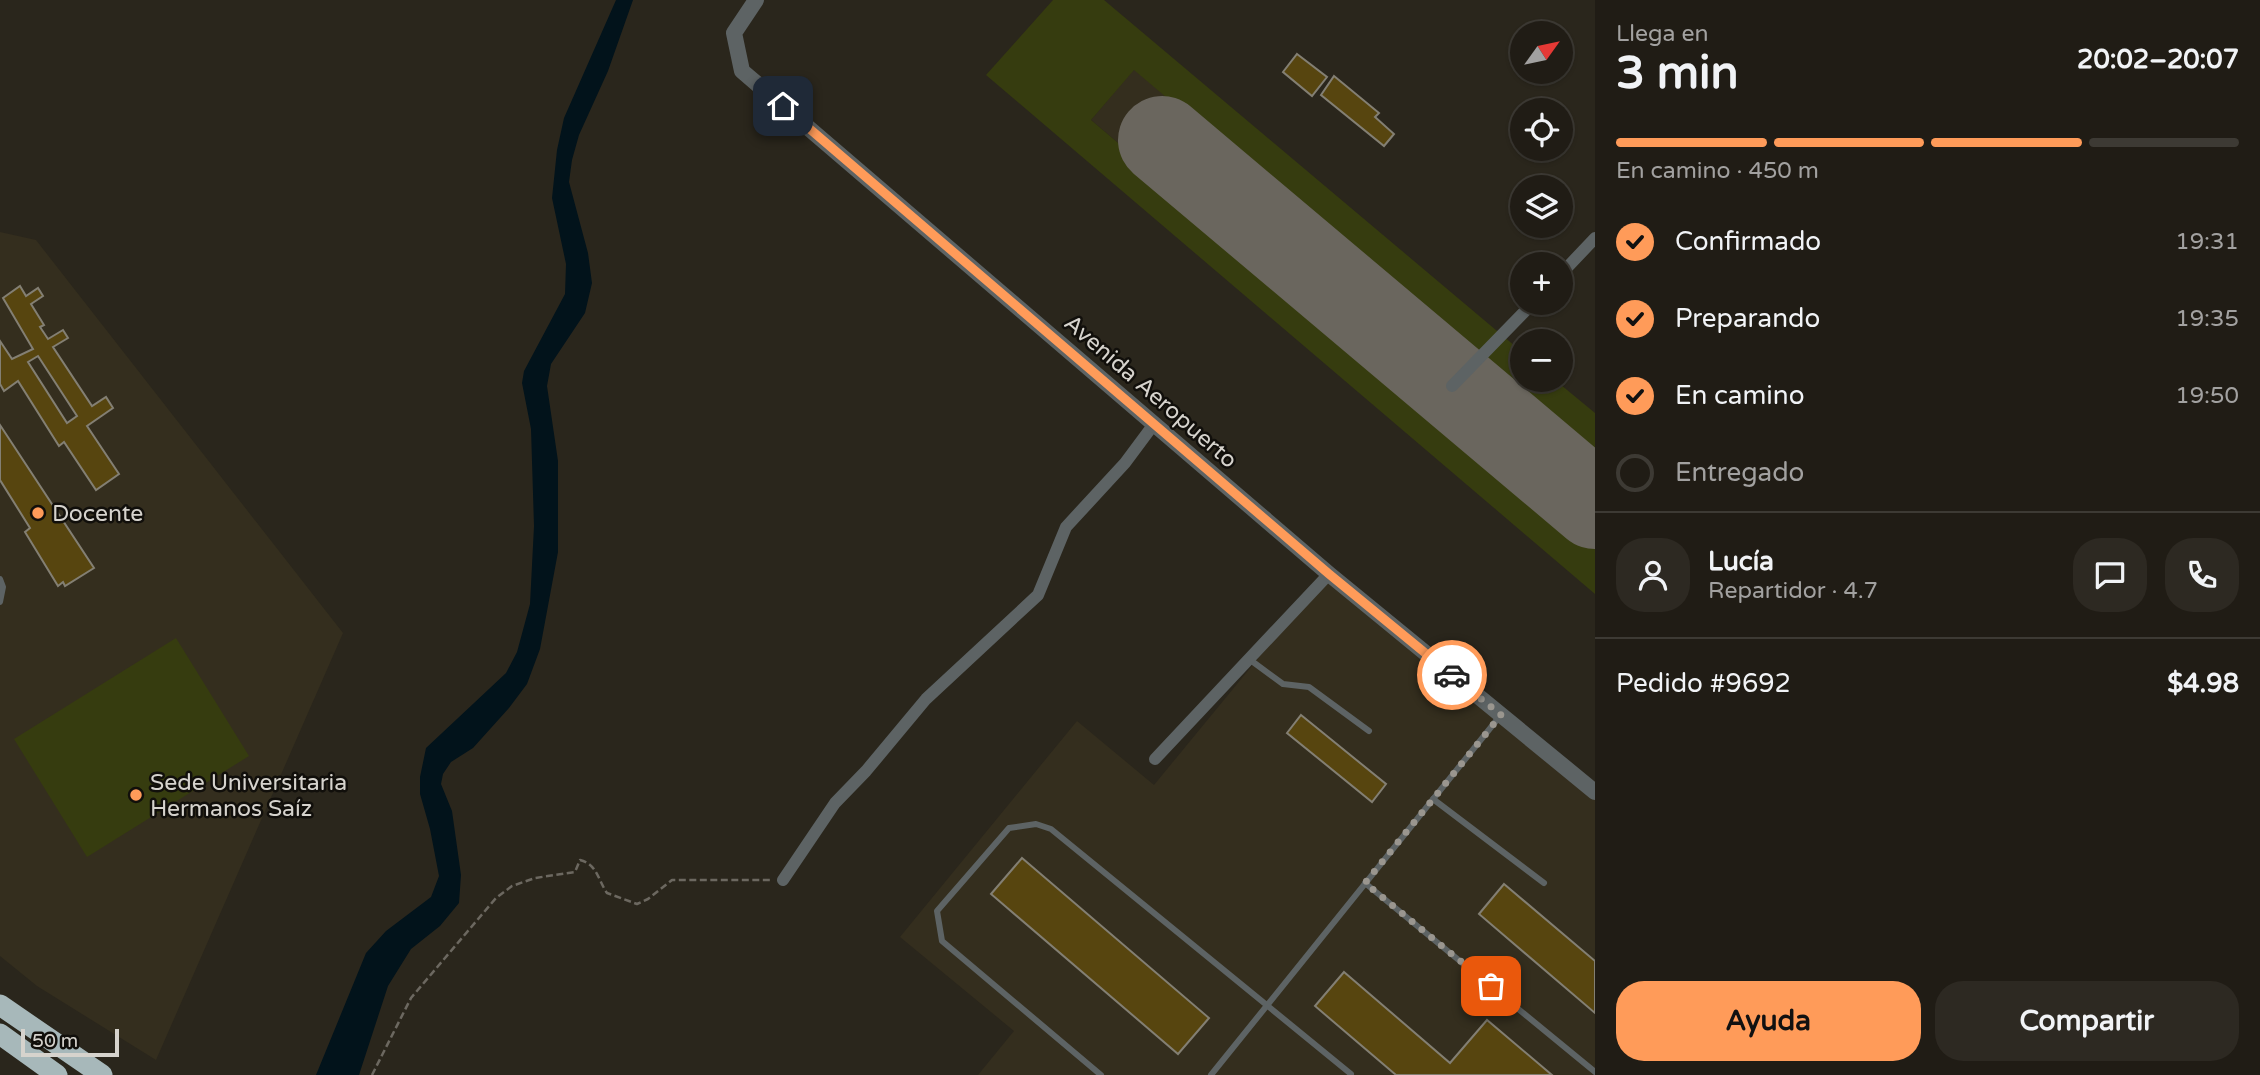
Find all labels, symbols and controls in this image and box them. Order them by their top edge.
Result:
text: Llega en [1616,20,1708,48]
north arrow [1510,21,1573,84]
map controls [1510,21,1573,392]
text: 20:02–20:07 [2077,44,2239,75]
text: 3 min [1616,46,1739,101]
pin [753,76,813,136]
icon: home [764,87,802,125]
button: locate [1510,98,1573,161]
text: En camino · 450 m [1616,157,1819,185]
button: layers [1510,175,1573,238]
icon: check [1616,223,1654,261]
text: Confirmado [1675,226,1821,257]
text: 19:31 [2175,228,2239,256]
button: + [1510,252,1573,315]
icon: check [1616,300,1654,338]
text: Preparando [1675,303,1820,334]
text: 19:35 [2175,305,2239,333]
street label: Avenida Aeropuerto [1058,309,1242,474]
button: − [1510,329,1573,392]
icon: check [1616,377,1654,415]
text: En camino [1675,380,1804,411]
text: 19:50 [2175,382,2239,410]
text: Entregado [1675,457,1804,488]
place label: Docente [52,500,143,528]
marker: Docente [30,505,46,521]
button: person [1616,538,1690,612]
button: chat [2073,538,2147,612]
button: phone [2165,538,2239,612]
text: Lucía [1708,546,1774,577]
text: Repartidor · 4.7 [1708,577,1878,605]
courier [1417,640,1487,710]
icon: car [1433,656,1471,694]
text: Pedido #9692 [1616,668,1791,699]
text: $4.98 [2167,668,2239,699]
place label: Sede Universitaria Hermanos Saíz [150,769,347,823]
marker: Sede Universitaria Hermanos Saíz [128,787,144,803]
pin [1461,956,1521,1016]
icon: bag [1472,967,1510,1005]
button: Ayuda [1616,981,1921,1061]
button: Compartir [1935,981,2239,1061]
scale bar [21,1026,119,1058]
text: 50 m [32,1030,78,1052]

